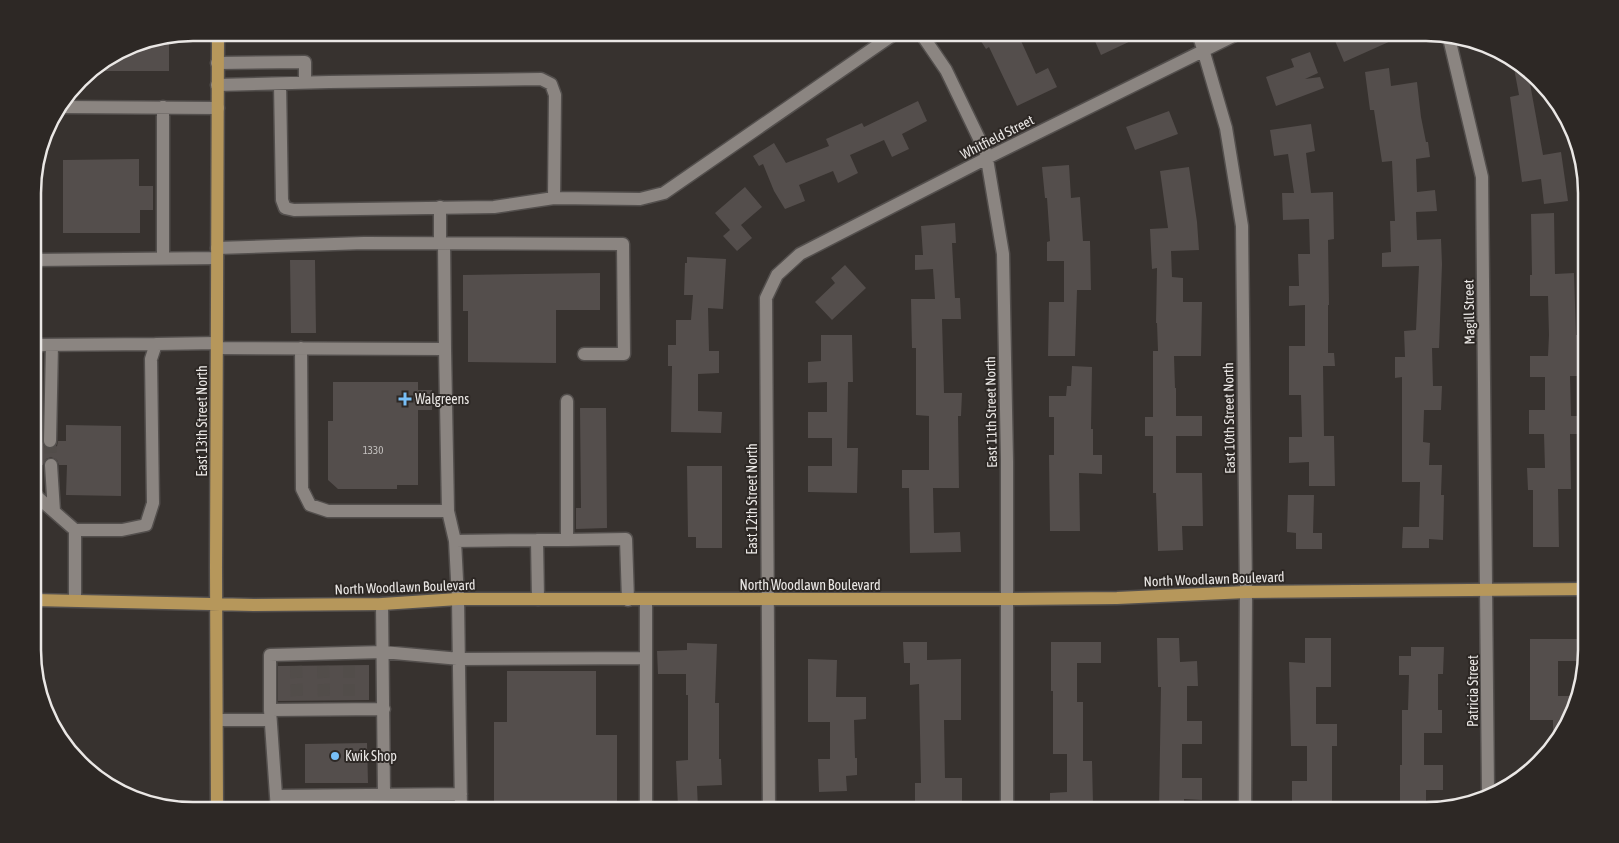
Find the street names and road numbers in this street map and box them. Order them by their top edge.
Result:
street label: Whitfield Street [958,112,1036,162]
street label: Magill Street [1460,279,1478,345]
street label: East 11th Street North [982,356,1000,468]
street label: East 10th Street North [1220,362,1238,474]
street label: East 13th Street North [194,365,210,477]
street label: East 12th Street North [744,443,760,555]
street label: North Woodlawn Boulevard [1143,569,1285,589]
street label: North Woodlawn Boulevard [334,577,476,597]
street label: North Woodlawn Boulevard [739,577,881,593]
street label: Patricia Street [1465,655,1481,727]

